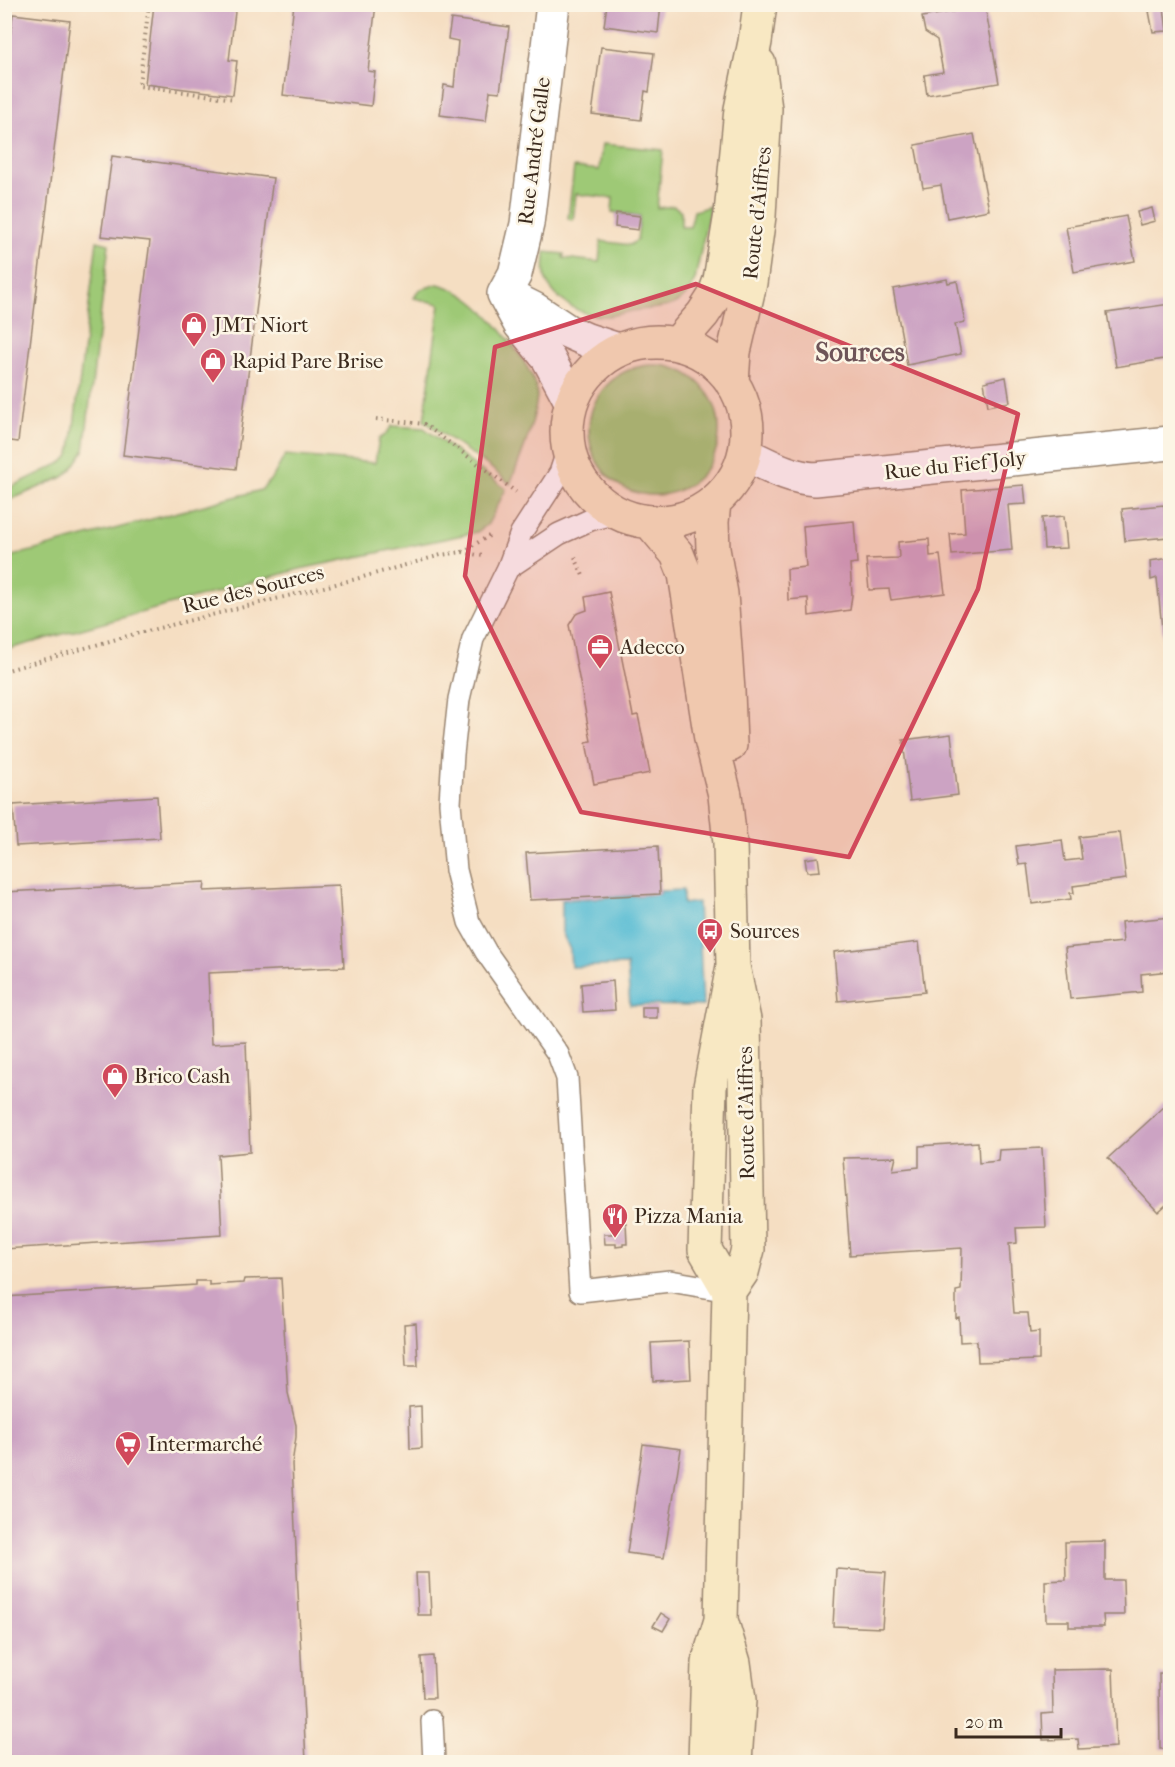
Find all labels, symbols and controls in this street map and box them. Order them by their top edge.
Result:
street label: Rue André Galle [513,76,555,226]
street label: Route d'Aiffres [738,145,776,281]
shop icon: JMT Niort [179,310,209,348]
place label: JMT Niort [212,313,309,337]
district label: Sources [815,336,905,368]
shop icon: Rapid Pare Brise [198,346,228,384]
place label: Rapid Pare Brise [232,349,383,373]
street label: Rue du Fief Joly [883,446,1028,484]
street label: Rue des Sources [180,560,327,618]
office icon: Adecco [585,632,615,670]
place label: Adecco [619,635,685,659]
bus stop icon: Sources [695,916,725,954]
place label: Sources [730,919,800,943]
street label: Route d'Aiffres [733,1046,759,1180]
shop icon: Brico Cash [100,1061,130,1099]
place label: Brico Cash [134,1064,231,1088]
restaurant icon: Pizza Mania [600,1201,630,1239]
place label: Pizza Mania [634,1204,743,1228]
supermarket icon: Intermarché [113,1429,143,1467]
place label: Intermarché [148,1432,262,1456]
scale bar [956,1701,1061,1739]
text: 20 m [965,1712,1003,1733]

